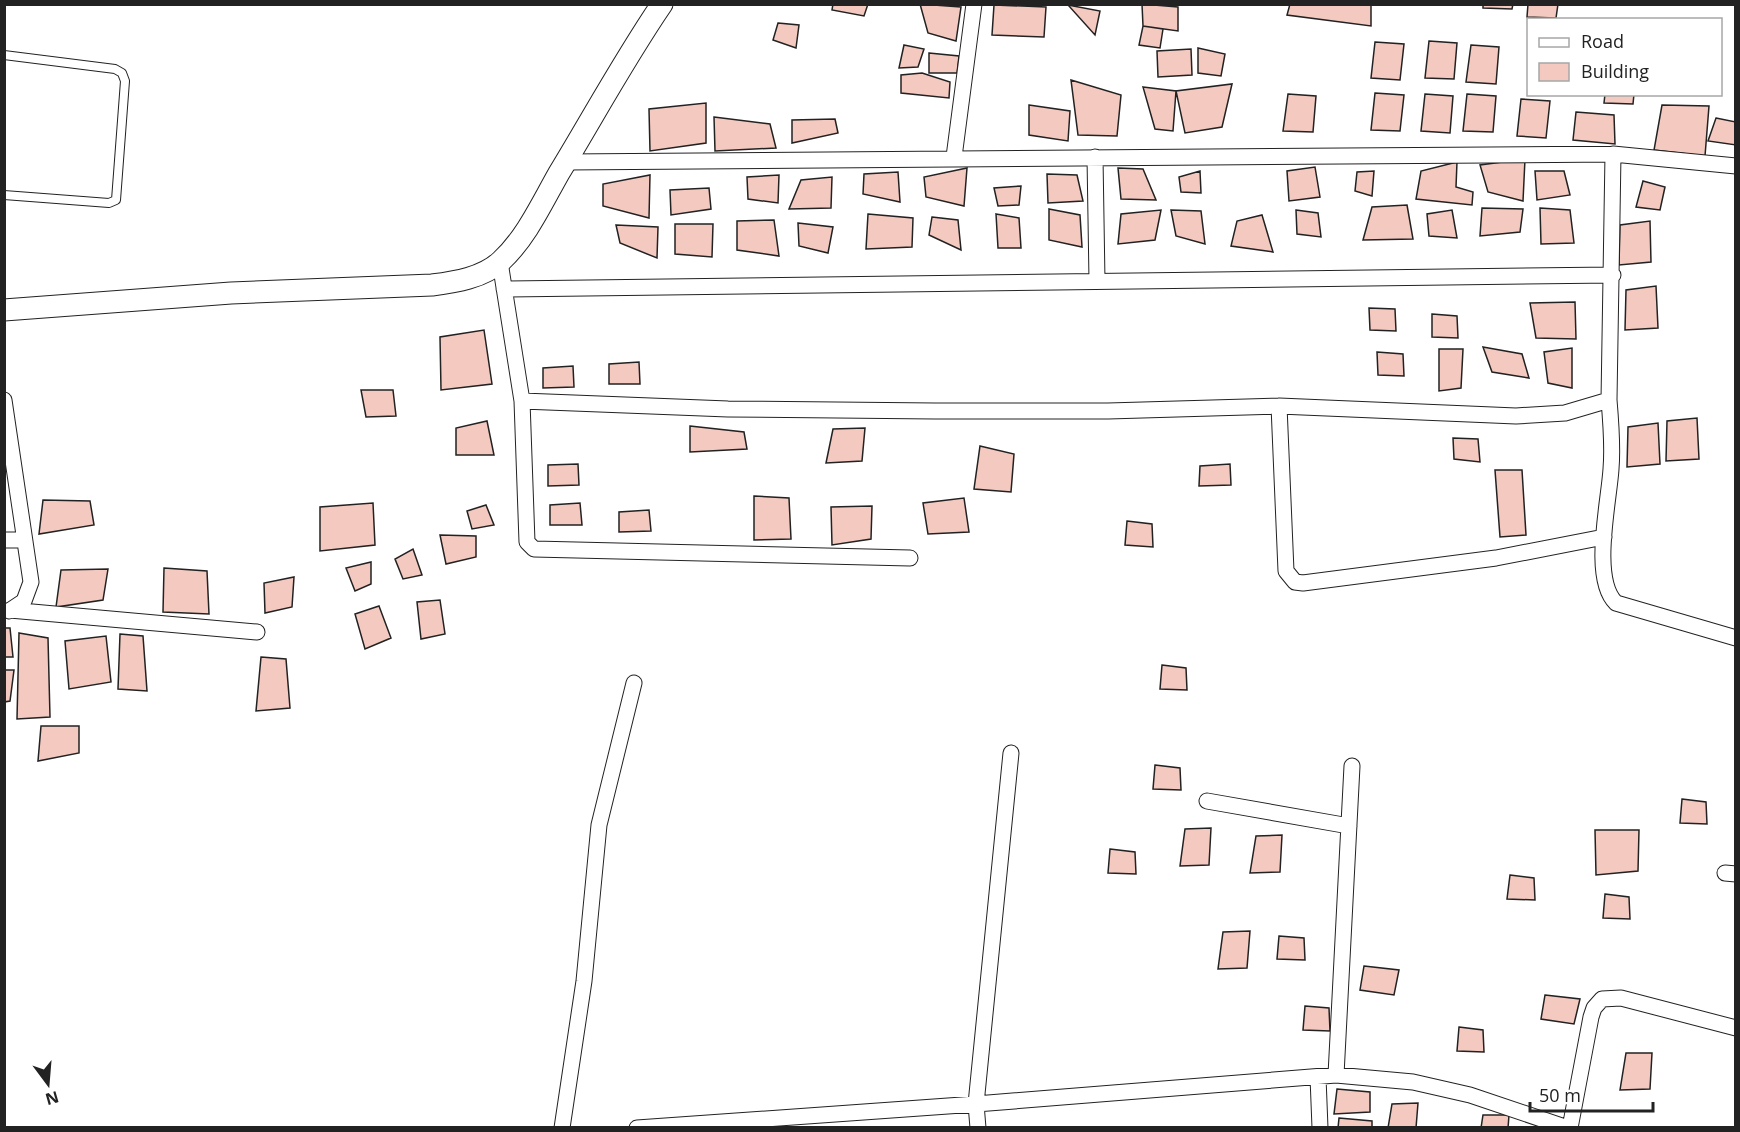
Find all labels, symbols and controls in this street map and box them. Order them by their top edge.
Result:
legend [1527,18,1722,96]
text: Road [1581,29,1624,53]
text: Building [1581,59,1649,83]
north arrow [18,1054,78,1114]
scale bar [1530,1075,1653,1113]
text: 50 m [1539,1083,1581,1107]
text: N [43,1086,61,1111]

